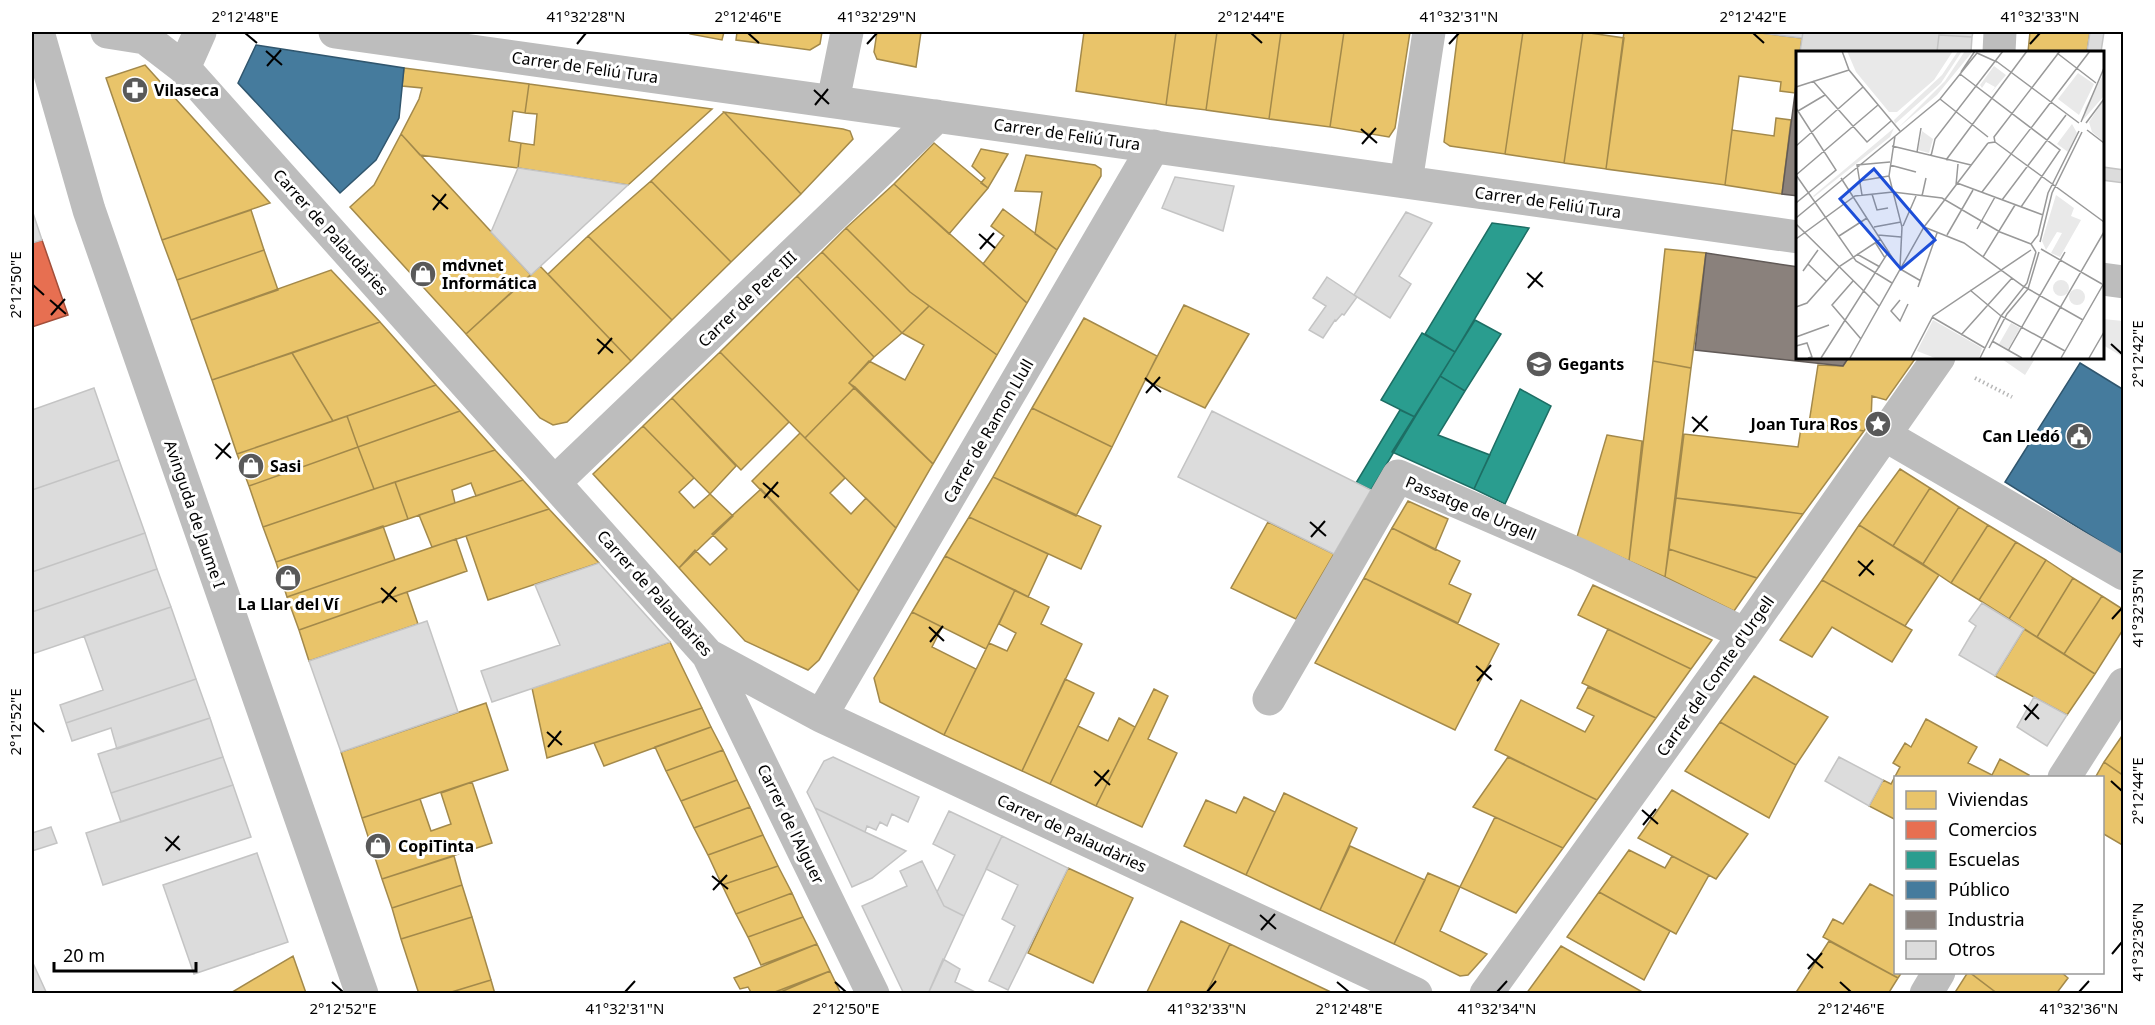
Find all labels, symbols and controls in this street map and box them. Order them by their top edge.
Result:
text: 2°12'48"E [211,6,279,26]
text: 41°32'28"N [547,6,625,26]
text: 2°12'46"E [714,6,782,26]
text: 41°32'29"N [838,6,916,26]
text: 2°12'44"E [1217,6,1285,26]
text: 41°32'31"N [1420,6,1498,26]
text: 2°12'42"E [1719,6,1787,26]
text: 41°32'33"N [2001,6,2079,26]
street label: Carrer de Feliú Tura [510,46,660,88]
inset map [1796,51,2104,358]
pharmacy icon: Vilaseca [120,75,150,105]
place label: Vilaseca [154,79,219,101]
street label: Carrer de Feliú Tura [992,113,1142,155]
street label: Carrer de Palaudàries [268,164,394,300]
street label: Carrer de Feliú Tura [1473,181,1623,223]
street label: Carrer de Pere III [693,246,801,352]
text: 2°12'50"E [5,251,25,319]
place label: mdvnet Informática [442,254,537,294]
shop icon: mdvnet Informática [408,259,438,289]
text: 2°12'42"E [2127,320,2147,388]
school or university icon: Gegants [1524,349,1554,379]
place label: Gegants [1558,353,1624,375]
street label: Carrer de Ramon Llull [938,355,1038,507]
place icon: Joan Tura Ros [1863,409,1893,439]
place label: Joan Tura Ros [1749,413,1858,435]
public building icon: Can Lledó [2064,421,2094,451]
place label: Can Lledó [1982,425,2060,447]
street label: Avinguda de Jaume I [159,437,231,591]
shop icon: Sasi [236,451,266,481]
place label: Sasi [270,455,301,477]
street label: Passatge de Urgell [1402,471,1540,545]
street label: Carrer de Palaudàries [592,525,718,661]
shop icon: La Llar del Ví [273,563,303,593]
text: 41°32'35"N [2127,569,2147,647]
street label: Carrer del Comte d'Urgell [1651,591,1779,761]
place label: La Llar del Ví [237,593,340,615]
text: 2°12'52"E [5,688,25,756]
text: 2°12'44"E [2127,757,2147,825]
street label: Carrer de l'Alguer [752,760,830,888]
legend [1894,776,2104,974]
text: Viviendas [1948,787,2028,811]
street label: Carrer de Palaudàries [994,789,1150,877]
text: Comercios [1948,817,2037,841]
shop icon: CopiTinta [363,831,393,861]
place label: CopiTinta [398,835,474,857]
text: Escuelas [1948,847,2020,871]
text: Público [1948,877,2010,901]
text: 41°32'36"N [2127,903,2147,981]
text: Industria [1948,907,2025,931]
scale bar [54,935,196,973]
text: Otros [1948,937,1995,961]
text: 20 m [63,943,105,967]
text: 2°12'52"E [309,998,377,1018]
text: 41°32'31"N [586,998,664,1018]
text: 2°12'50"E [812,998,880,1018]
text: 41°32'33"N [1168,998,1246,1018]
text: 2°12'48"E [1315,998,1383,1018]
text: 41°32'34"N [1458,998,1536,1018]
text: 2°12'46"E [1817,998,1885,1018]
text: 41°32'36"N [2040,998,2118,1018]

